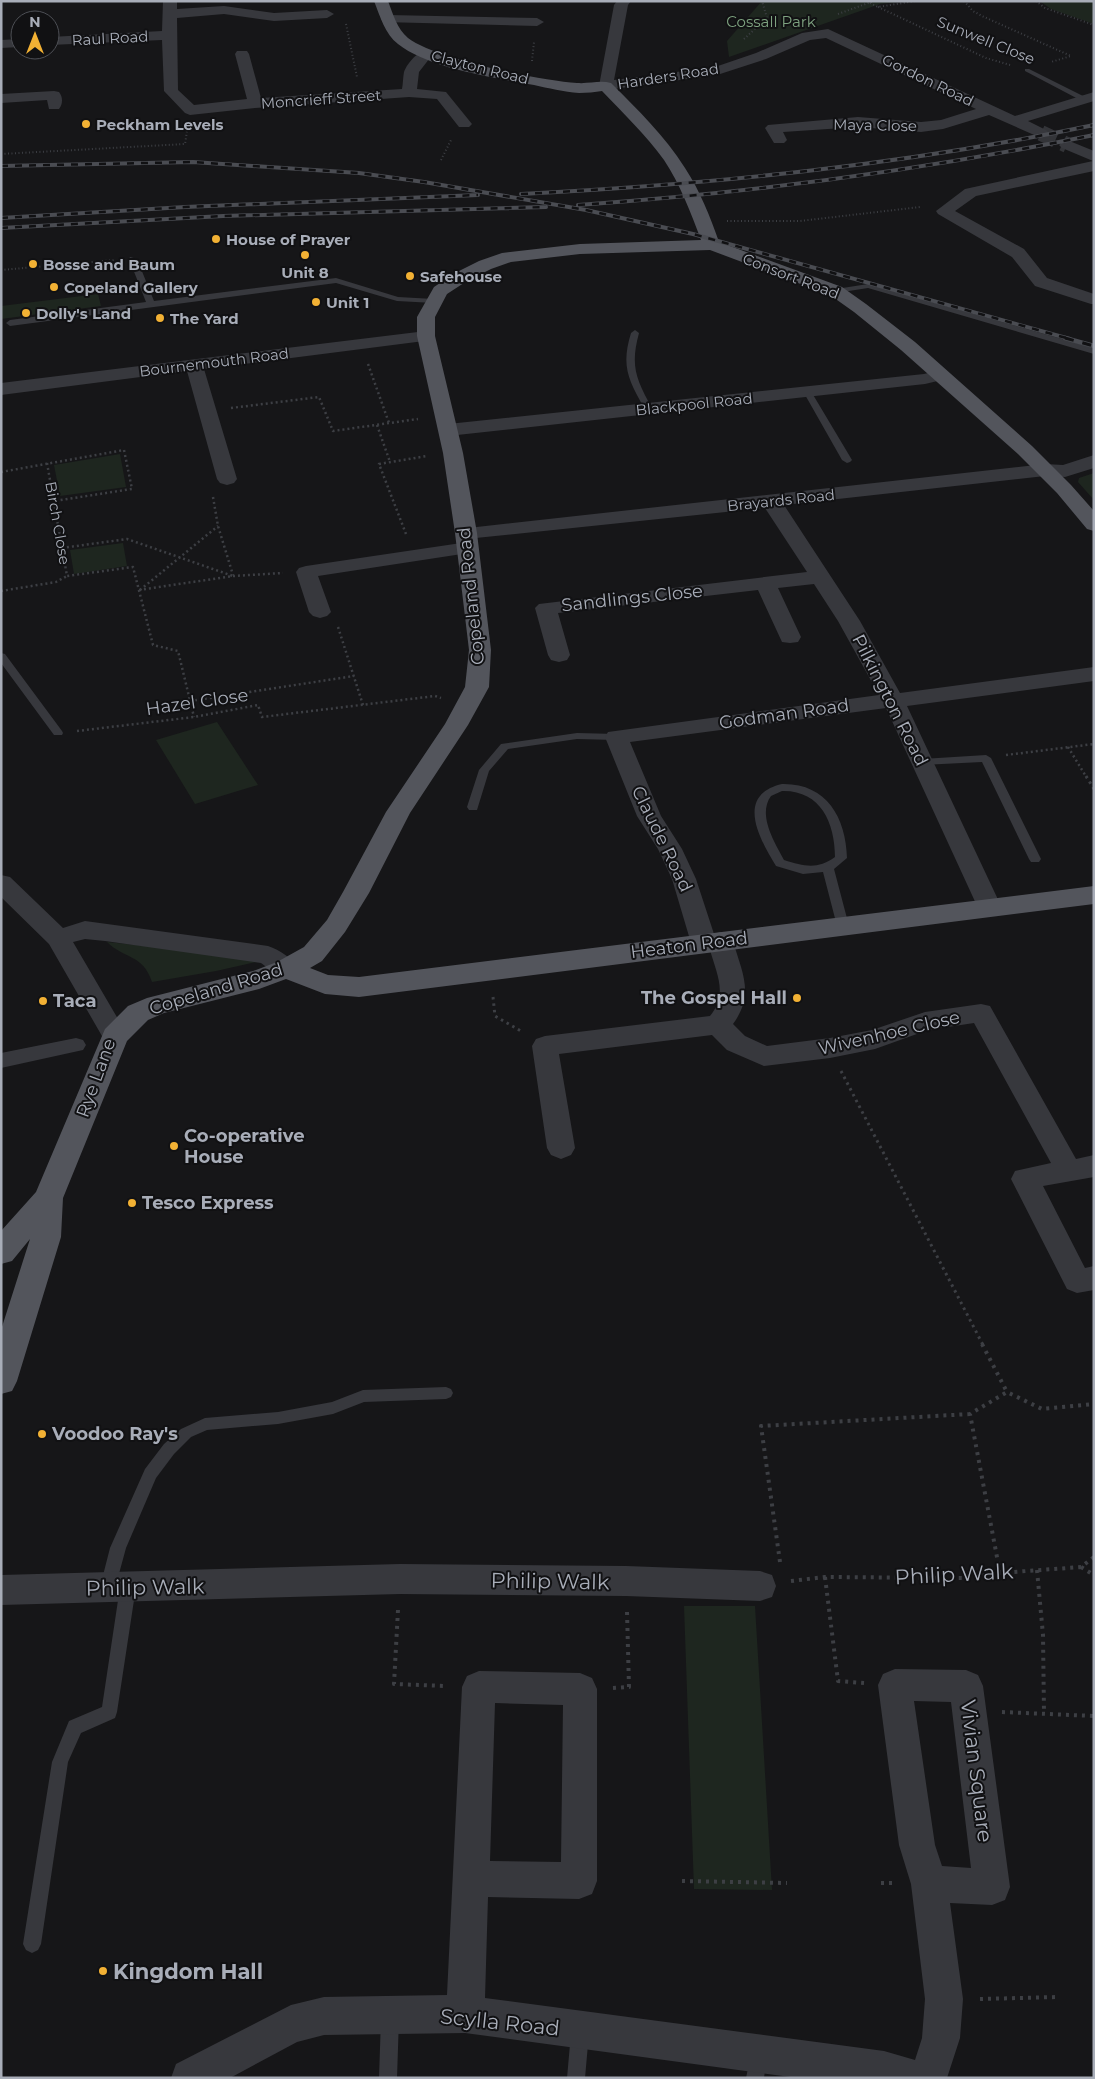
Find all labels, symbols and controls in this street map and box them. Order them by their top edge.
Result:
north arrow [10,10,60,60]
park label: Cossall Park [726,12,816,31]
street label: Sunwell Close [934,12,1038,68]
text: N [29,13,41,31]
street label: Raul Road [71,27,149,49]
street label: Clayton Road [429,46,531,88]
street label: Gordon Road [879,50,977,110]
street label: Harders Road [616,59,720,93]
street label: Moncrieff Street [260,85,382,113]
place label: Peckham Levels [96,115,224,134]
street label: Maya Close [833,115,917,135]
marker: Peckham Levels [80,118,92,130]
place label: House of Prayer [226,230,351,249]
marker: House of Prayer [210,233,222,245]
marker: Unit 8 [299,249,311,261]
street label: Consort Road [740,249,842,303]
place label: Bosse and Baum [43,255,175,274]
marker: Bosse and Baum [27,258,39,270]
place label: Unit 8 [281,263,329,282]
place label: Safehouse [420,267,502,286]
marker: Safehouse [404,270,416,282]
place label: Copeland Gallery [64,278,199,297]
marker: Copeland Gallery [48,281,60,293]
place label: Unit 1 [326,293,369,312]
marker: Unit 1 [310,296,322,308]
place label: Dolly's Land [36,304,131,323]
marker: Dolly's Land [20,307,32,319]
place label: The Yard [170,309,239,328]
marker: The Yard [154,312,166,324]
street label: Bournemouth Road [138,343,290,381]
street label: Blackpool Road [635,388,753,420]
street label: Birch Close [41,480,75,566]
street label: Brayards Road [726,485,836,515]
street label: Copeland Road [453,526,489,666]
street label: Sandlings Close [560,580,704,616]
street label: Pilkington Road [847,630,933,770]
street label: Hazel Close [144,684,250,720]
street label: Godman Road [718,694,850,734]
street label: Claude Road [627,782,697,896]
street label: Heaton Road [629,927,749,963]
street label: Copeland Road [147,958,285,1020]
place label: The Gospel Hall [641,987,787,1009]
place label: Taca [53,990,97,1012]
marker: The Gospel Hall [791,992,803,1004]
marker: Taca [37,995,49,1007]
street label: Wivenhoe Close [816,1006,962,1060]
street label: Rye Lane [72,1035,120,1120]
place label: Co-operative House [184,1125,305,1168]
marker: Co-operative House [168,1140,180,1152]
place label: Tesco Express [142,1192,274,1214]
marker: Tesco Express [126,1197,138,1209]
place label: Voodoo Ray's [51,1423,178,1445]
marker: Voodoo Ray's [36,1428,48,1440]
street label: Philip Walk [894,1558,1014,1590]
street label: Philip Walk [490,1567,610,1595]
street label: Philip Walk [85,1573,205,1601]
street label: Vivian Square [956,1698,998,1844]
place label: Kingdom Hall [113,1959,263,1984]
marker: Kingdom Hall [97,1965,109,1977]
street label: Scylla Road [439,2003,561,2041]

